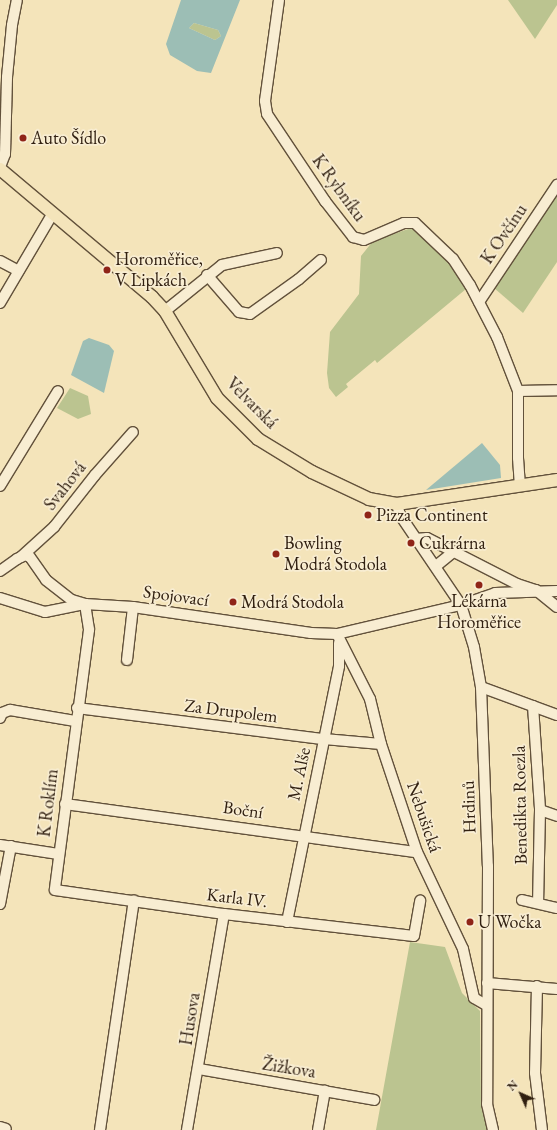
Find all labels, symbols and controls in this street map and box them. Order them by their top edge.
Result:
place label: Auto Šídlo [31,127,106,149]
marker: Auto Šídlo [18,133,28,143]
street label: K Rybníku [307,150,371,226]
street label: K Ovčínu [476,200,532,268]
place label: Horoměřice, V Lipkách [115,249,203,292]
marker: Horoměřice, V Lipkách [102,265,112,275]
street label: Velvarská [222,373,282,433]
street label: Svahová [39,457,91,515]
place label: Pizza Continent [376,504,488,526]
marker: Pizza Continent [363,510,373,520]
place label: Cukrárna [419,532,486,554]
place label: Bowling Modrá Stodola [284,533,387,576]
marker: Cukrárna [406,538,416,548]
marker: Bowling Modrá Stodola [271,549,281,559]
marker: Lékárna Horoměřice [474,580,484,590]
street label: Spojovací [142,581,210,611]
place label: Modrá Stodola [241,591,344,613]
place label: Lékárna Horoměřice [437,591,521,634]
marker: Modrá Stodola [228,597,238,607]
street label: Za Drupolem [183,695,279,727]
street label: Benedikta Roezla [508,745,532,865]
street label: M. Alše [283,746,315,802]
street label: K Roklím [33,768,63,838]
street label: Nebušická [402,779,446,855]
street label: Hrdinů [457,780,481,834]
street label: Boční [221,796,265,824]
street label: Karla IV. [205,884,269,912]
place label: U Wočka [478,911,541,933]
marker: U Wočka [465,917,475,927]
street label: Husova [175,991,205,1047]
street label: Žižkova [261,1053,317,1083]
north arrow [501,1074,541,1114]
text: N [504,1077,521,1094]

